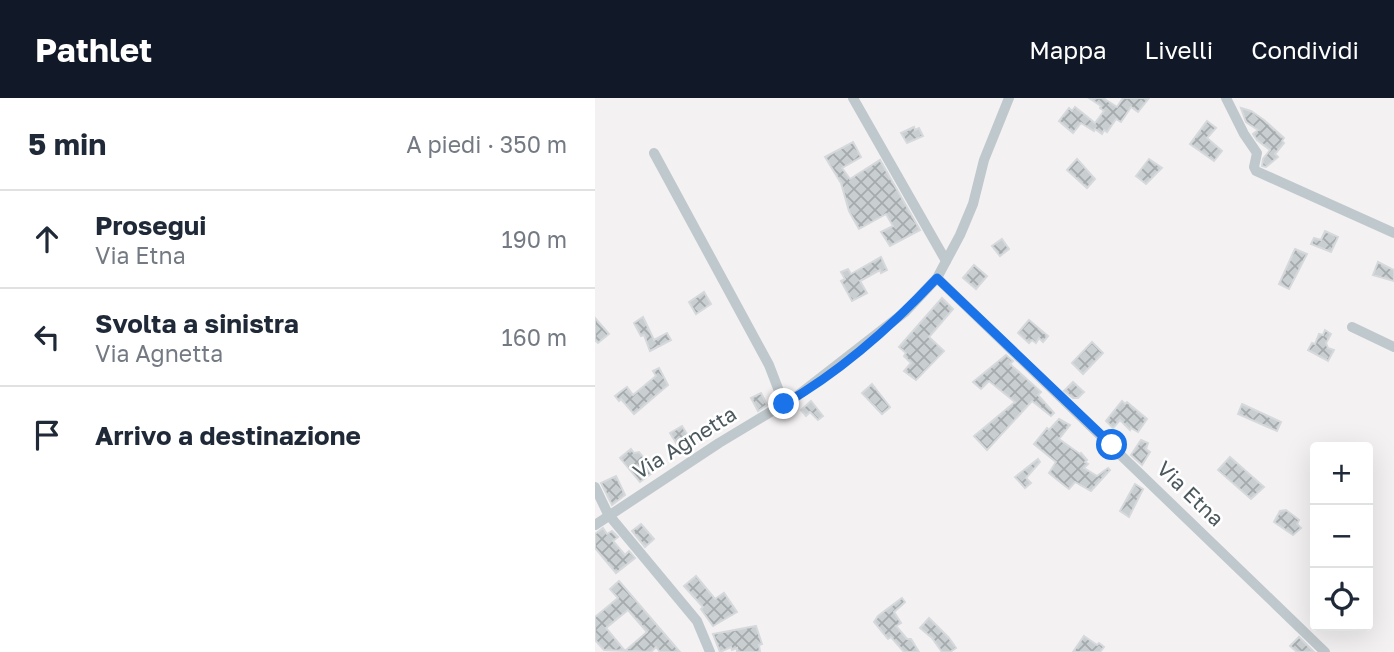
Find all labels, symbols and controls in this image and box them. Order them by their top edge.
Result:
text: Pathlet [35,30,152,69]
text: Mappa [1029,35,1106,64]
text: Livelli [1144,35,1213,64]
text: Condividi [1251,35,1359,64]
text: 5 min [28,126,106,162]
text: A piedi · 350 m [406,130,567,158]
text: Prosegui [95,210,206,241]
icon: ahead [28,220,66,258]
text: 190 m [502,225,567,253]
text: Via Etna [95,241,186,269]
text: Svolta a sinistra [95,308,299,339]
icon: left [28,318,66,356]
text: 160 m [502,323,567,351]
text: Via Agnetta [95,339,223,367]
route end [768,388,799,419]
street label: Via Agnetta [628,400,741,484]
icon: arrive [28,416,66,454]
text: Arrivo a destinazione [95,420,361,451]
route start [1096,429,1127,460]
map controls [1310,442,1373,631]
button: + [1310,442,1373,505]
street label: Via Etna [1152,455,1230,531]
button: − [1310,505,1373,568]
button: locate [1310,568,1373,631]

